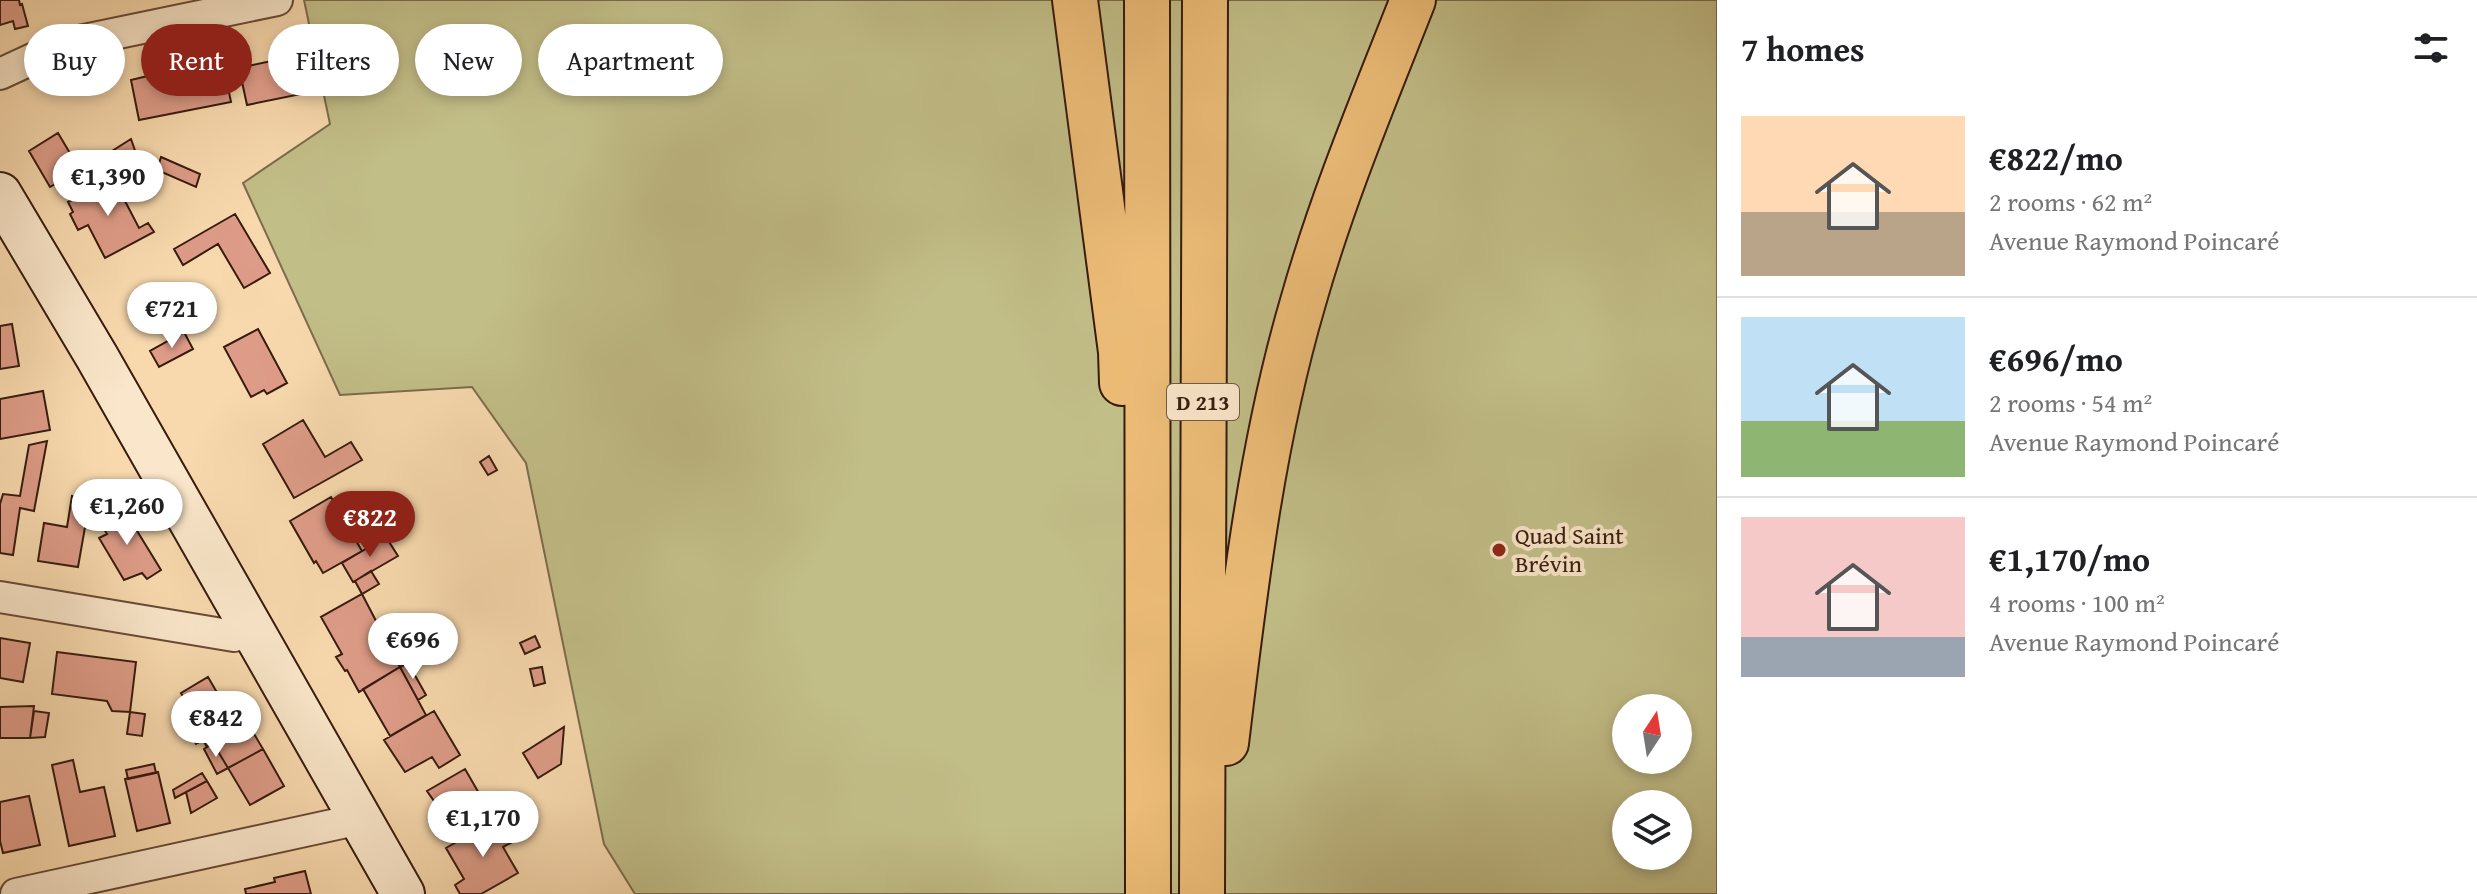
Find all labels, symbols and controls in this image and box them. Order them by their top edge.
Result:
chip: Buy [24,24,125,96]
chip: Rent [141,24,252,96]
chip: Filters [268,24,399,96]
chip: New [415,24,522,96]
chip: Apartment [538,24,723,96]
text: 7 homes [1741,24,1865,73]
icon: filters [2409,26,2453,70]
text: €822/mo [1989,133,2123,182]
icon: home [1805,148,1901,244]
pin: €1,390 [43,150,173,218]
text: €1,390 [71,156,145,195]
text: 2 rooms · 62 m² [1989,182,2152,221]
text: Avenue Raymond Poincaré [1989,221,2279,260]
pin: €721 [125,282,219,350]
text: €721 [145,288,199,327]
text: €696/mo [1989,334,2123,383]
icon: home [1805,349,1901,445]
text: 2 rooms · 54 m² [1989,383,2152,422]
road number: D 213 [1167,384,1239,420]
text: Avenue Raymond Poincaré [1989,422,2279,461]
pin: €1,260 [62,479,192,547]
text: €1,260 [90,485,164,524]
pin: €822 [323,491,417,559]
text: €822 [343,497,397,536]
place label: Quad Saint Brévin [1515,518,1624,581]
text: €1,170/mo [1989,534,2150,583]
marker: Quad Saint Brévin [1490,541,1508,559]
icon: home [1805,549,1901,645]
text: 4 rooms · 100 m² [1989,583,2165,622]
pin: €696 [366,613,460,681]
text: €696 [386,619,440,658]
text: Avenue Raymond Poincaré [1989,622,2279,661]
pin: €842 [169,691,263,759]
north arrow [1612,694,1692,774]
map controls [1612,694,1692,870]
text: €842 [189,697,243,736]
button: layers [1612,790,1692,870]
pin: €1,170 [418,791,548,859]
text: €1,170 [446,797,520,836]

